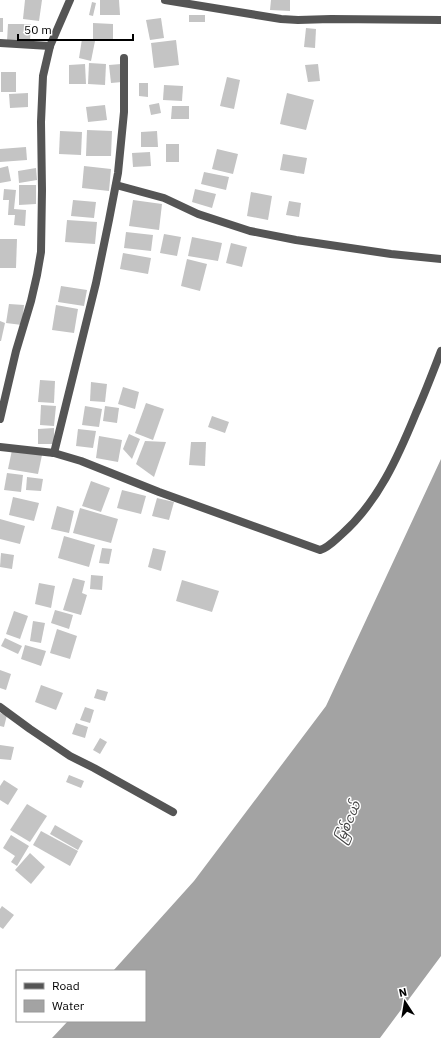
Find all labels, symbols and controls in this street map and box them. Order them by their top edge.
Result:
scale bar [18,16,133,42]
text: 50 m [24,22,52,37]
water label: မြစ်ငယ် [331,796,368,847]
legend [16,970,146,1022]
text: Road [52,978,80,993]
north arrow [385,982,425,1022]
text: N [398,985,408,1000]
text: Water [52,998,85,1013]

